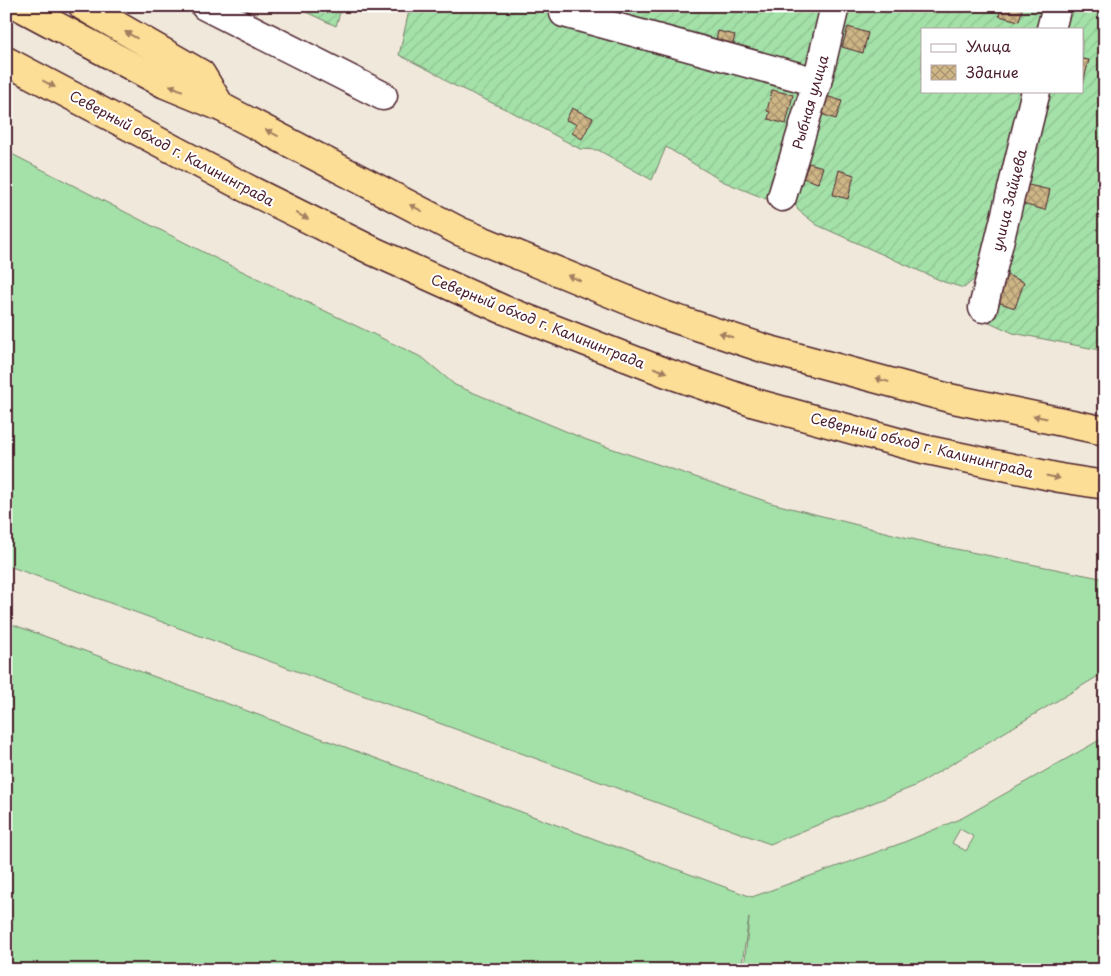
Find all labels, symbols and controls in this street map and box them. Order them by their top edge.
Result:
legend [921,28,1084,92]
one-way arrow [125,30,138,39]
text: Улица [966,34,1011,57]
street label: Рыбная улица [787,52,834,152]
text: Здание [966,60,1019,83]
one-way arrow [42,80,57,88]
one-way arrow [169,84,183,92]
street label: Северный обход г. Калининграда [66,85,278,211]
one-way arrow [265,129,278,138]
street label: улица Зайцева [986,147,1032,253]
one-way arrow [409,204,423,212]
one-way arrow [295,212,309,220]
street label: Северный обход г. Калининграда [428,268,648,374]
one-way arrow [566,274,581,282]
one-way arrow [718,331,733,339]
one-way arrow [653,366,668,374]
one-way arrow [874,376,889,384]
street label: Северный обход г. Калининграда [808,407,1036,483]
one-way arrow [1031,413,1047,421]
one-way arrow [1045,473,1060,481]

